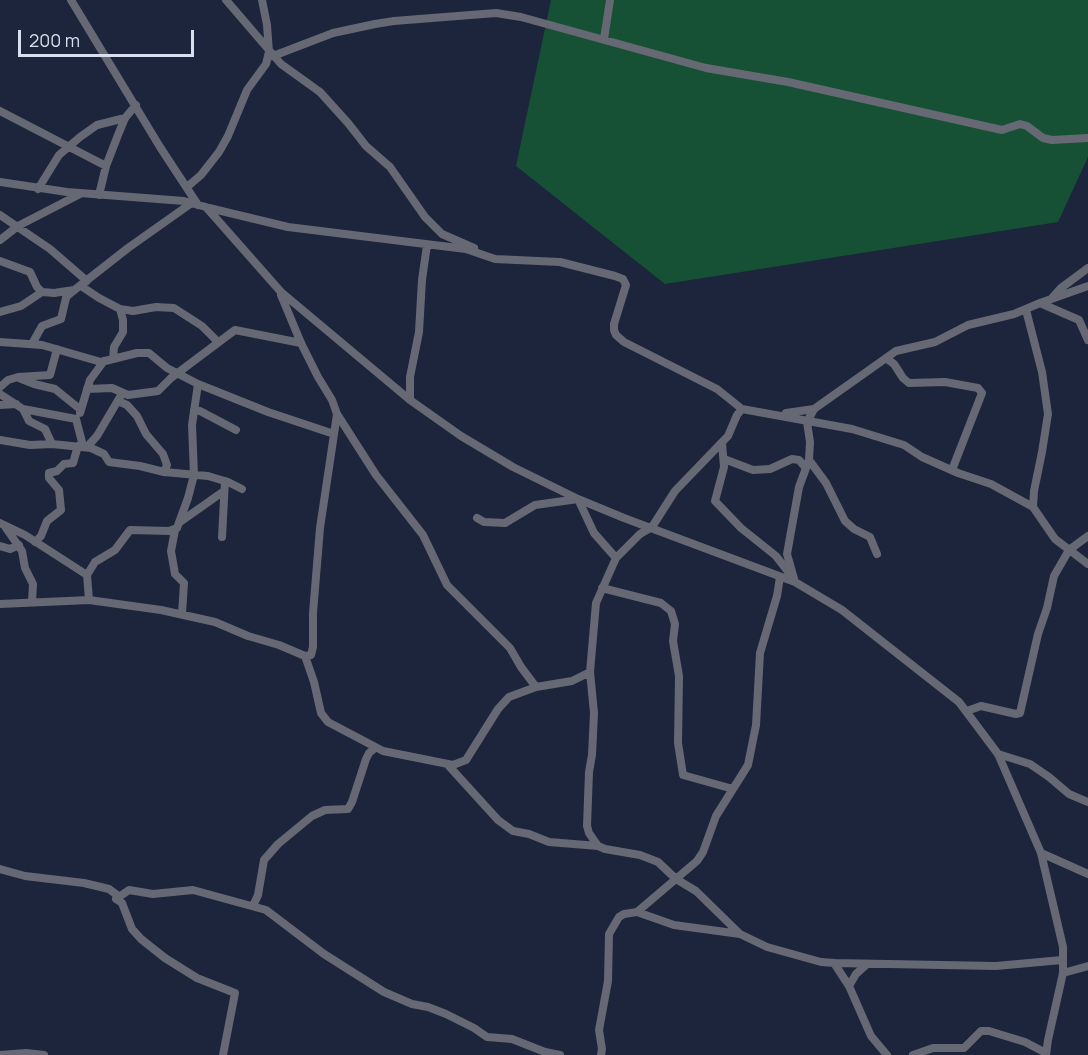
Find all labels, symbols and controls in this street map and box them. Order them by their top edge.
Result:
scale bar [21,18,196,56]
text: 200 m [29,28,80,52]

